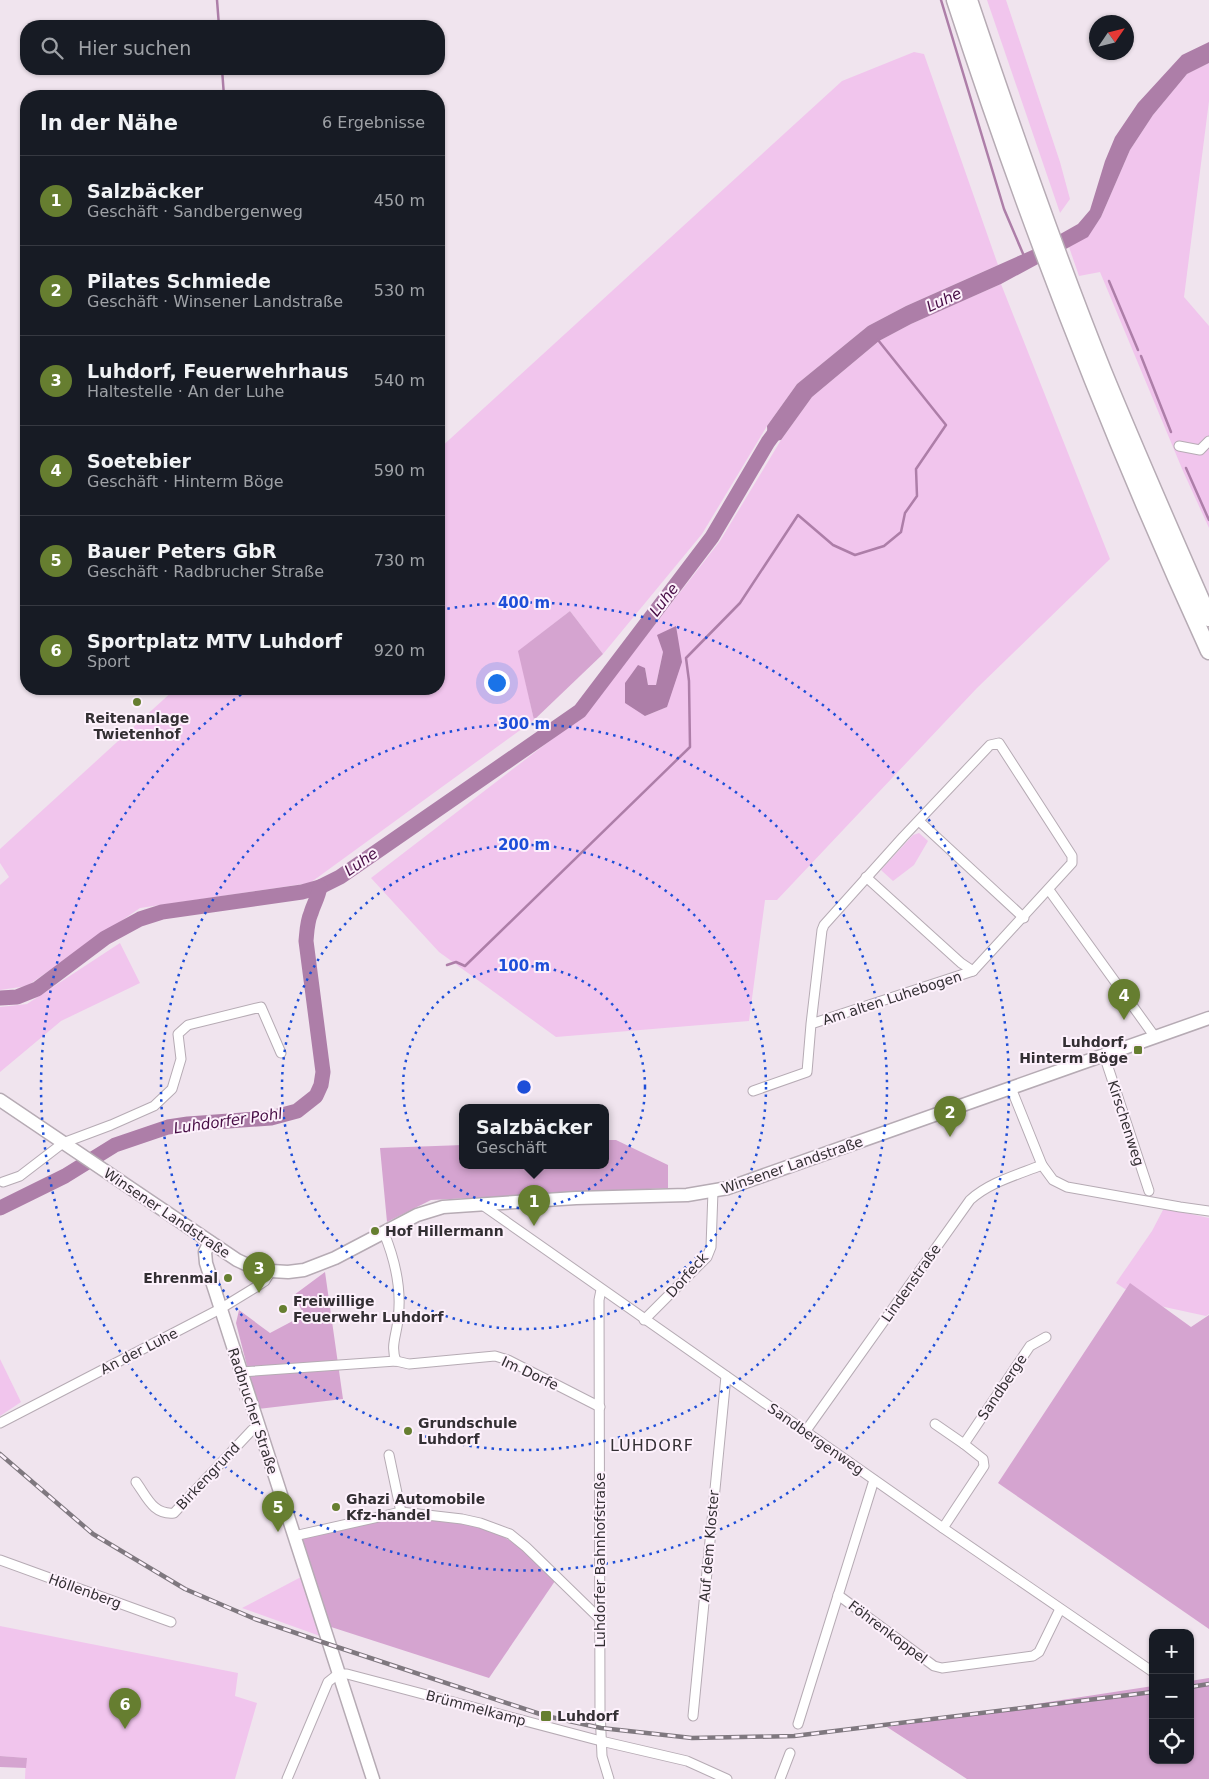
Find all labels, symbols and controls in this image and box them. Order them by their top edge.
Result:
north arrow [1089,15,1134,60]
search box [20,20,445,75]
icon: search [38,34,66,62]
text: Hier suchen [78,37,191,59]
text: In der Nähe [40,111,178,135]
text: 6 Ergebnisse [322,113,425,132]
text: Salzbäcker [87,180,203,202]
text: 1 [50,191,62,210]
text: 450 m [374,191,425,210]
text: Geschäft · Sandbergenweg [87,202,303,221]
text: Pilates Schmiede [87,270,271,292]
text: 2 [50,281,62,300]
text: 530 m [374,281,425,300]
water label: Luhe [924,284,964,316]
text: Geschäft · Winsener Landstraße [87,292,343,311]
text: Luhdorf, Feuerwehrhaus [87,360,349,382]
text: 3 [50,371,62,390]
text: 540 m [374,371,425,390]
text: Haltestelle · An der Luhe [87,382,284,401]
text: Soetebier [87,450,191,472]
text: 4 [50,461,62,480]
text: 590 m [374,461,425,480]
text: Geschäft · Hinterm Böge [87,472,284,491]
text: Bauer Peters GbR [87,540,277,562]
text: 5 [50,551,62,570]
text: 730 m [374,551,425,570]
text: Geschäft · Radbrucher Straße [87,562,324,581]
water label: Luhe [646,580,682,620]
text: 400 m [498,594,550,612]
text: Sportplatz MTV Luhdorf [87,630,342,652]
text: 6 [50,641,62,660]
text: 920 m [374,641,425,660]
text: Sport [87,652,130,671]
your location [484,670,510,696]
marker: Reitenanlage Twietenhof [131,696,143,708]
place label: Reitenanlage Twietenhof [85,710,189,742]
text: 300 m [498,715,550,733]
text: 200 m [498,836,550,854]
water label: Luhe [341,844,381,880]
text: 100 m [498,957,550,975]
street label: Am alten Luhebogen [820,968,964,1028]
pin: 4 [1108,979,1140,1020]
place label: Luhdorf, Hinterm Böge [1019,1034,1128,1066]
marker: Luhdorf, Hinterm Böge [1132,1044,1144,1056]
centre of rings [515,1078,533,1096]
street label: Kirschenweg [1105,1078,1147,1168]
pin: 2 [934,1096,966,1137]
water label: Luhdorfer Pohl [172,1104,284,1138]
popup [459,1104,609,1169]
text: Salzbäcker [476,1116,592,1138]
street label: Winsener Landstraße [719,1133,865,1197]
text: Geschäft [476,1138,547,1157]
street label: Winsener Landstraße [101,1165,233,1261]
pin: 1 [518,1185,550,1226]
place label: Hof Hillermann [385,1223,504,1239]
marker: Hof Hillermann [369,1225,381,1237]
street label: Lindenstraße [878,1241,944,1325]
street label: Dorfeck [663,1249,712,1301]
pin: 3 [243,1252,275,1293]
place label: Ehrenmal [143,1270,218,1286]
marker: Ehrenmal [222,1272,234,1284]
place label: Freiwillige Feuerwehr Luhdorf [293,1293,444,1325]
marker: Freiwillige Feuerwehr Luhdorf [277,1303,289,1315]
street label: An der Luhe [98,1325,180,1377]
street label: Radbrucher Straße [225,1346,281,1476]
street label: Sandberge [974,1351,1030,1423]
street label: Im Dorfe [499,1353,561,1393]
street label: Sandbergenweg [765,1400,867,1478]
place label: Grundschule Luhdorf [418,1415,517,1447]
marker: Grundschule Luhdorf [402,1425,414,1437]
district label: LUHDORF [610,1436,694,1455]
street label: Birkengrund [173,1439,243,1513]
street label: Luhdorfer Bahnhofstraße [592,1472,608,1648]
street label: Auf dem Kloster [696,1489,722,1603]
pin: 5 [262,1491,294,1532]
place label: Ghazi Automobile Kfz-handel [346,1491,485,1523]
marker: Ghazi Automobile Kfz-handel [330,1501,342,1513]
street label: Höllenberg [46,1570,124,1612]
street label: Föhrenkoppel [845,1597,931,1667]
map controls [1149,1629,1194,1764]
button: + [1149,1629,1194,1674]
button: − [1149,1674,1194,1719]
street label: Brümmelkamp [424,1687,528,1729]
pin: 6 [109,1688,141,1729]
place label: Luhdorf [557,1708,619,1724]
marker: Luhdorf [539,1709,553,1723]
button: locate [1149,1719,1194,1764]

